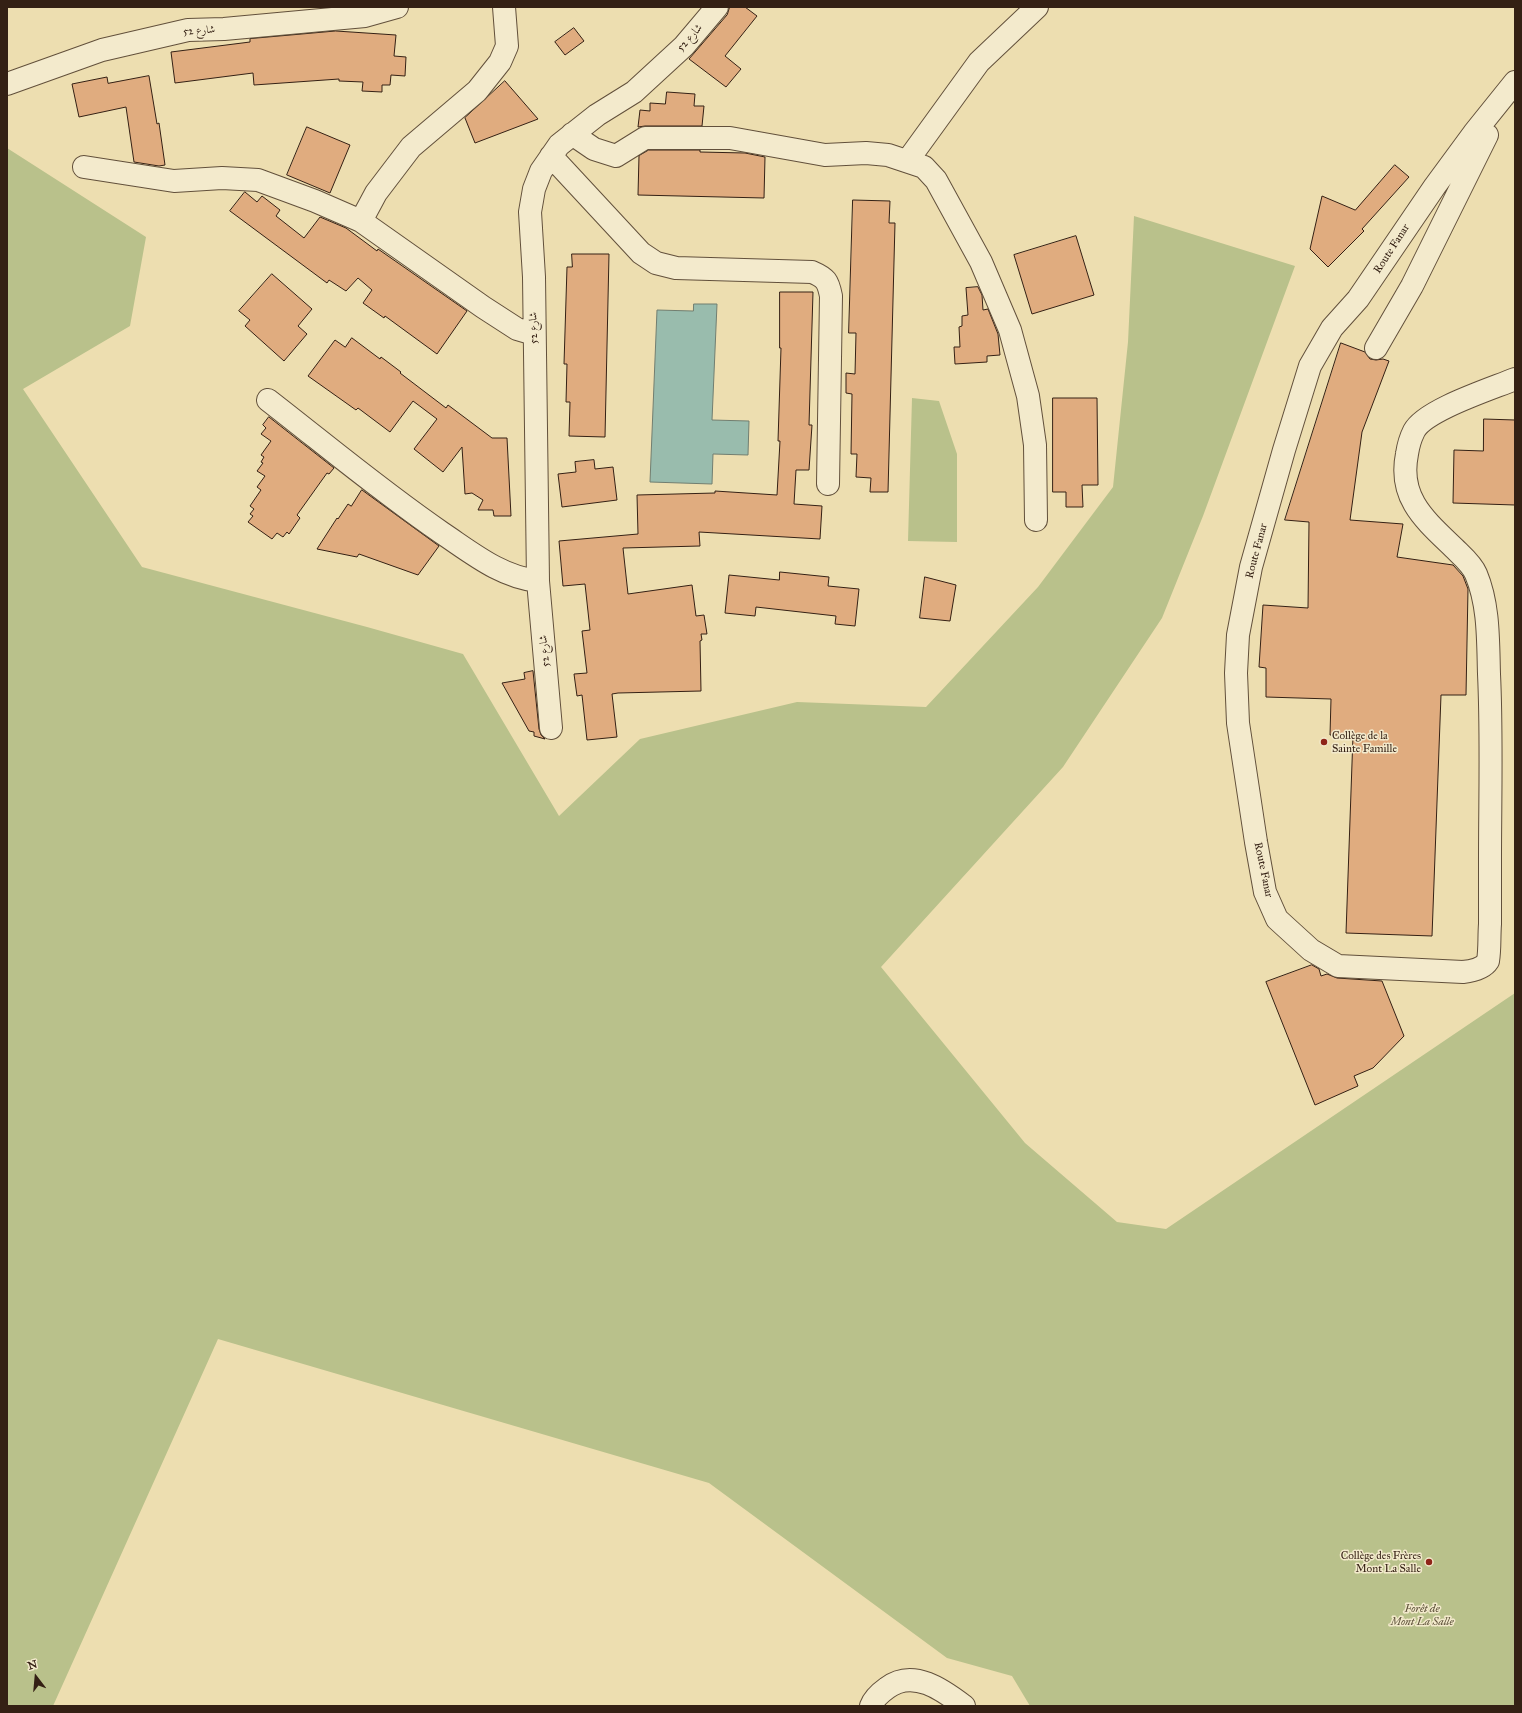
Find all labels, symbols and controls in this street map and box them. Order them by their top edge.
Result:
street label: شارع 52 [674,22,706,54]
street label: شارع 52 [183,23,215,39]
street label: Route Fanar [1371,222,1413,276]
street label: شارع 52 [527,312,541,344]
street label: Route Fanar [1243,522,1271,580]
street label: شارع 52 [537,634,553,668]
place label: Collège de la Sainte Famille [1332,729,1397,755]
marker: Collège de la Sainte Famille [1319,737,1329,747]
street label: Route Fanar [1251,841,1275,899]
place label: Collège des Frères Mont La Salle [1341,1549,1421,1575]
marker: Collège des Frères Mont La Salle [1424,1557,1434,1567]
park label: Forêt de Mont La Salle [1390,1602,1454,1628]
north arrow [16,1657,56,1697]
text: N [26,1657,39,1673]

